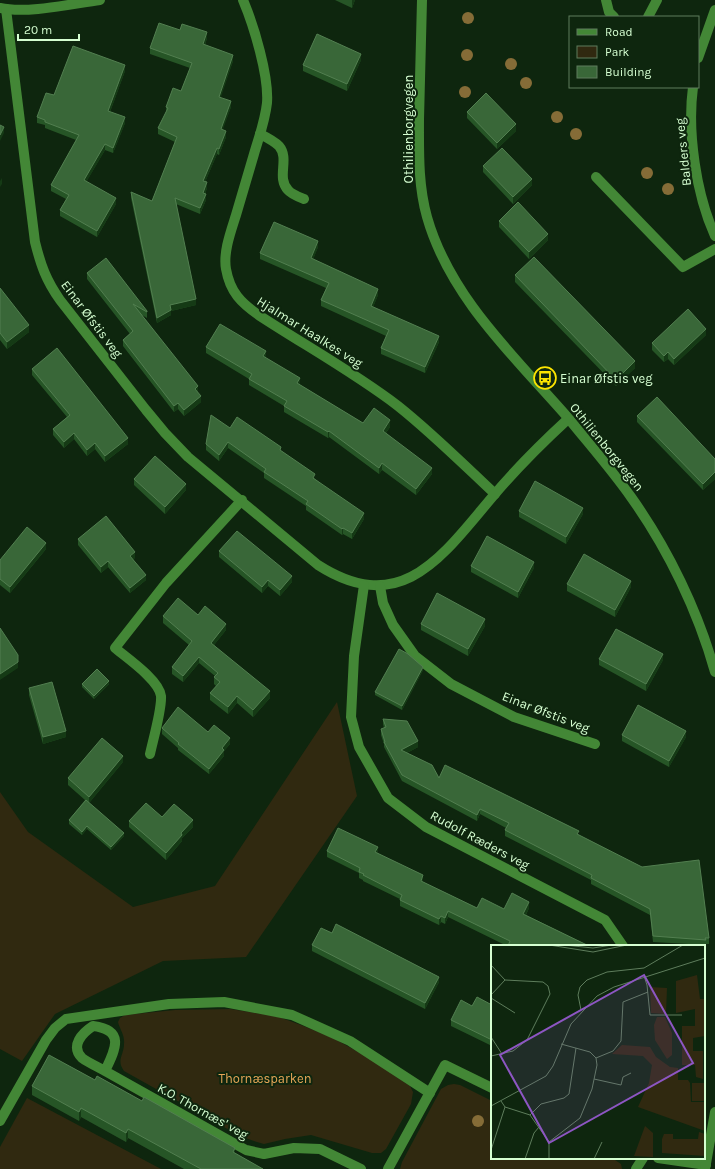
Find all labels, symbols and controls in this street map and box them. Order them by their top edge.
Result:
scale bar [18,16,79,42]
legend [569,16,699,88]
text: 20 m [24,23,52,37]
text: Road [605,25,633,39]
text: Park [605,45,630,59]
text: Building [605,65,652,79]
street label: Othilienborgvegen [401,75,416,183]
street label: Balders veg [672,117,694,187]
street label: Einar Øfstis veg [58,278,126,361]
street label: Hjalmar Haalkes veg [254,293,366,371]
bus stop icon: Einar Øfstis veg [532,365,558,391]
place label: Einar Øfstis veg [560,371,653,386]
street label: Othilienborgvegen [567,400,647,494]
street label: Einar Øfstis veg [500,688,593,736]
street label: Rudolf Ræders veg [428,807,533,873]
inset map [491,945,705,1159]
park label: Thornæsparken [218,1071,312,1086]
street label: K.O. Thornæs' veg [155,1080,251,1142]

